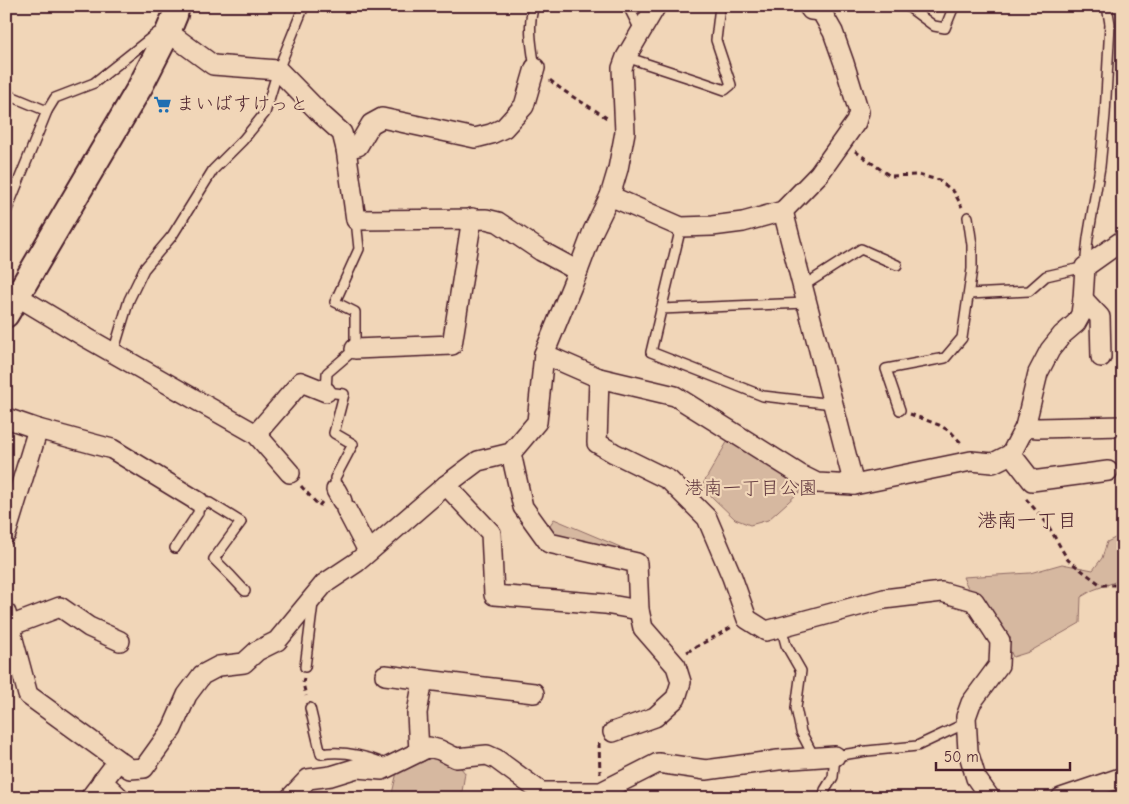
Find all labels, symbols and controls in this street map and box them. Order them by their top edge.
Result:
place label: まいばすけっと [176,93,309,115]
supermarket icon: まいばすけっと [152,94,172,114]
park label: 港南一丁目公園 [684,477,818,499]
district label: 港南一丁目 [977,509,1077,532]
scale bar [936,739,1070,771]
text: 50 m [944,748,979,766]

